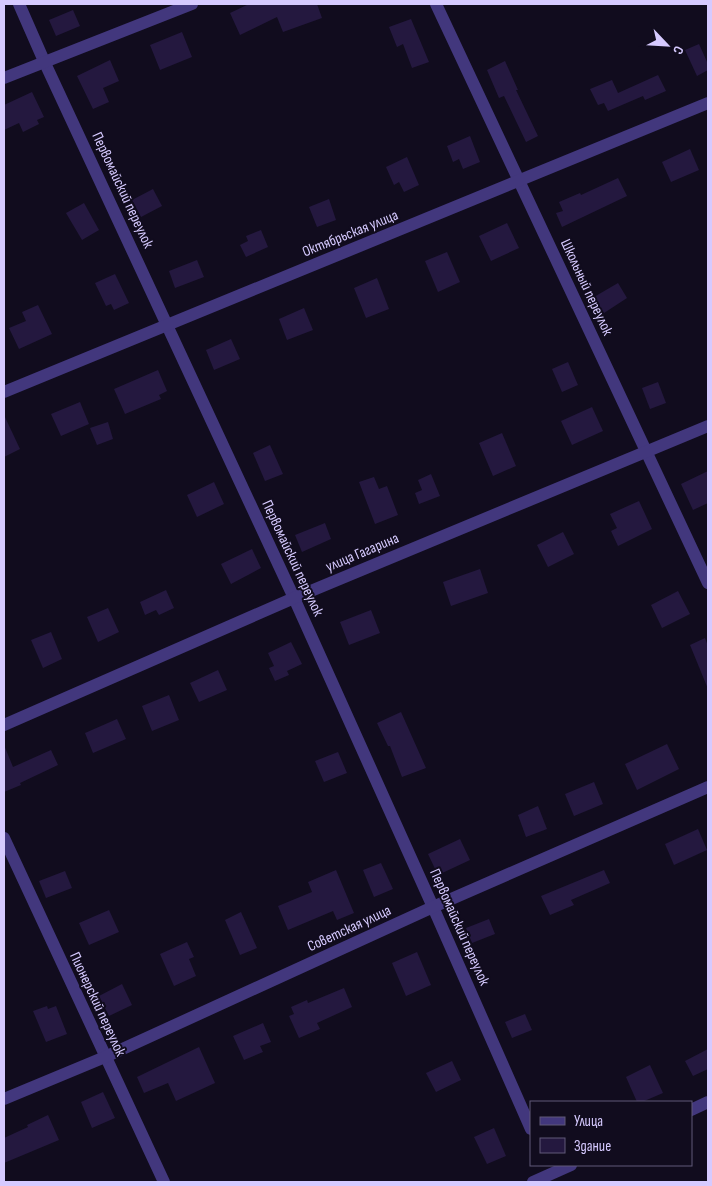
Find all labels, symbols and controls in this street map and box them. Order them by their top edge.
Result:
north arrow [642,20,692,70]
text: С [669,43,688,57]
street label: Первомайский переулок [87,129,158,252]
street label: Октябрьская улица [300,206,401,261]
street label: Школьный переулок [556,236,617,339]
street label: Первомайский переулок [257,497,328,620]
street label: улица Гагарина [323,528,402,576]
street label: Первомайский переулок [425,866,494,989]
street label: Советская улица [304,901,394,956]
street label: Пионерский переулок [65,949,130,1060]
legend [530,1101,692,1166]
text: Улица [574,1112,603,1131]
text: Здание [574,1137,611,1156]

